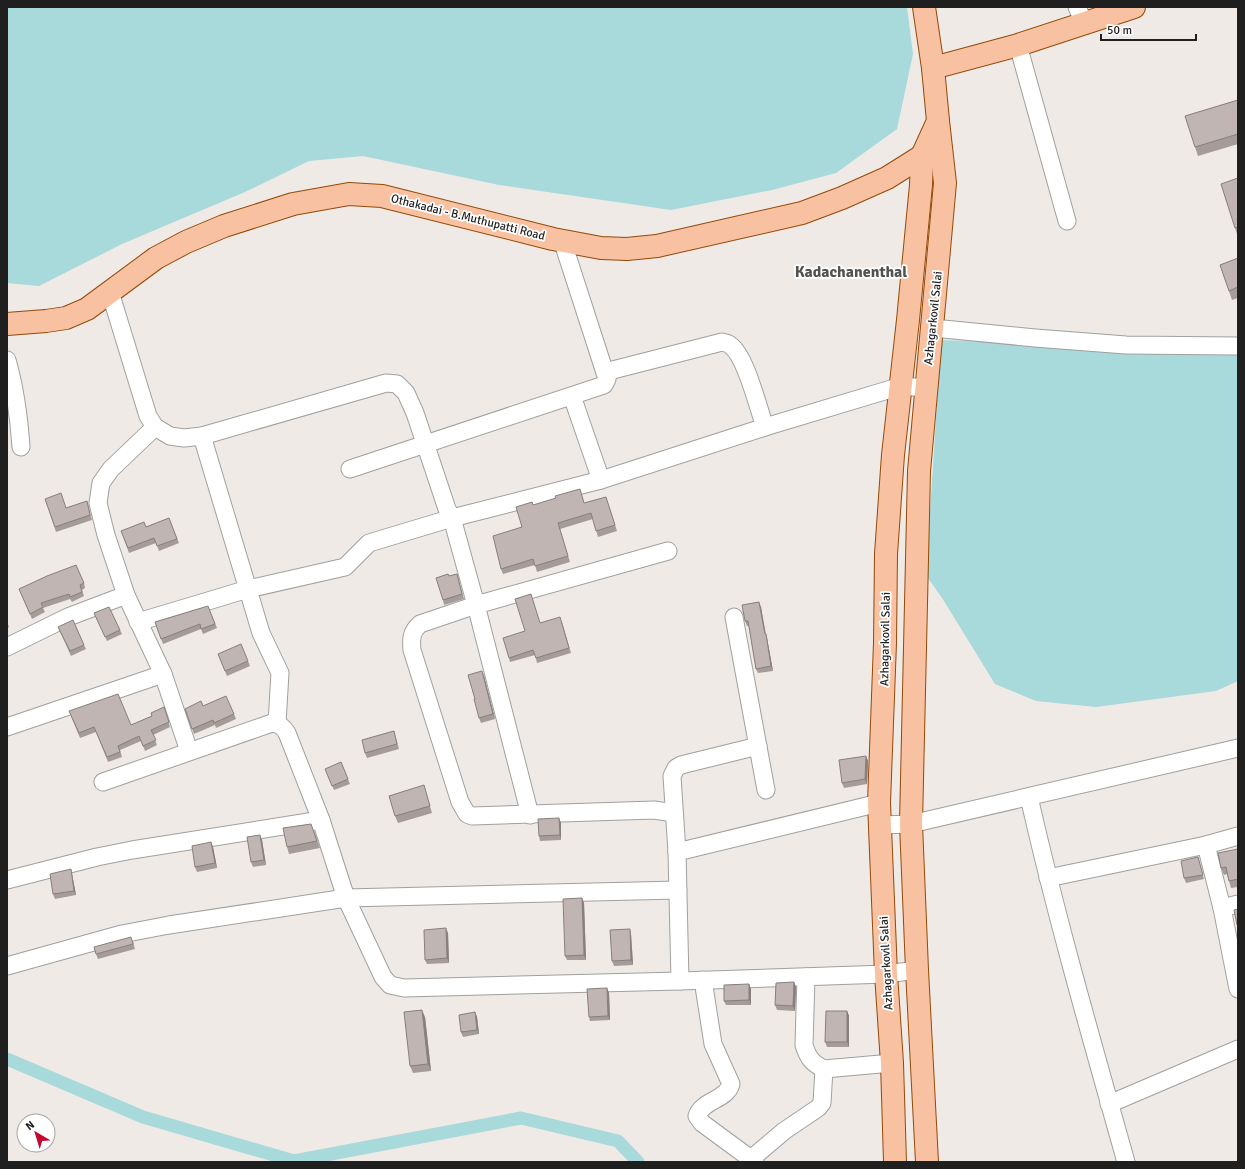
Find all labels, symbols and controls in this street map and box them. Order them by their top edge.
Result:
scale bar [1101,16,1196,42]
text: 50 m [1107,23,1132,38]
street label: Othakadai - B.Muthupatti Road [389,191,547,244]
district label: Kadachanenthal [795,262,907,282]
street label: Azhagarkovil Salai [921,270,946,366]
street label: Azhagarkovil Salai [877,592,894,686]
street label: Azhagarkovil Salai [877,915,896,1010]
north arrow [16,1113,56,1153]
text: N [23,1118,37,1133]

